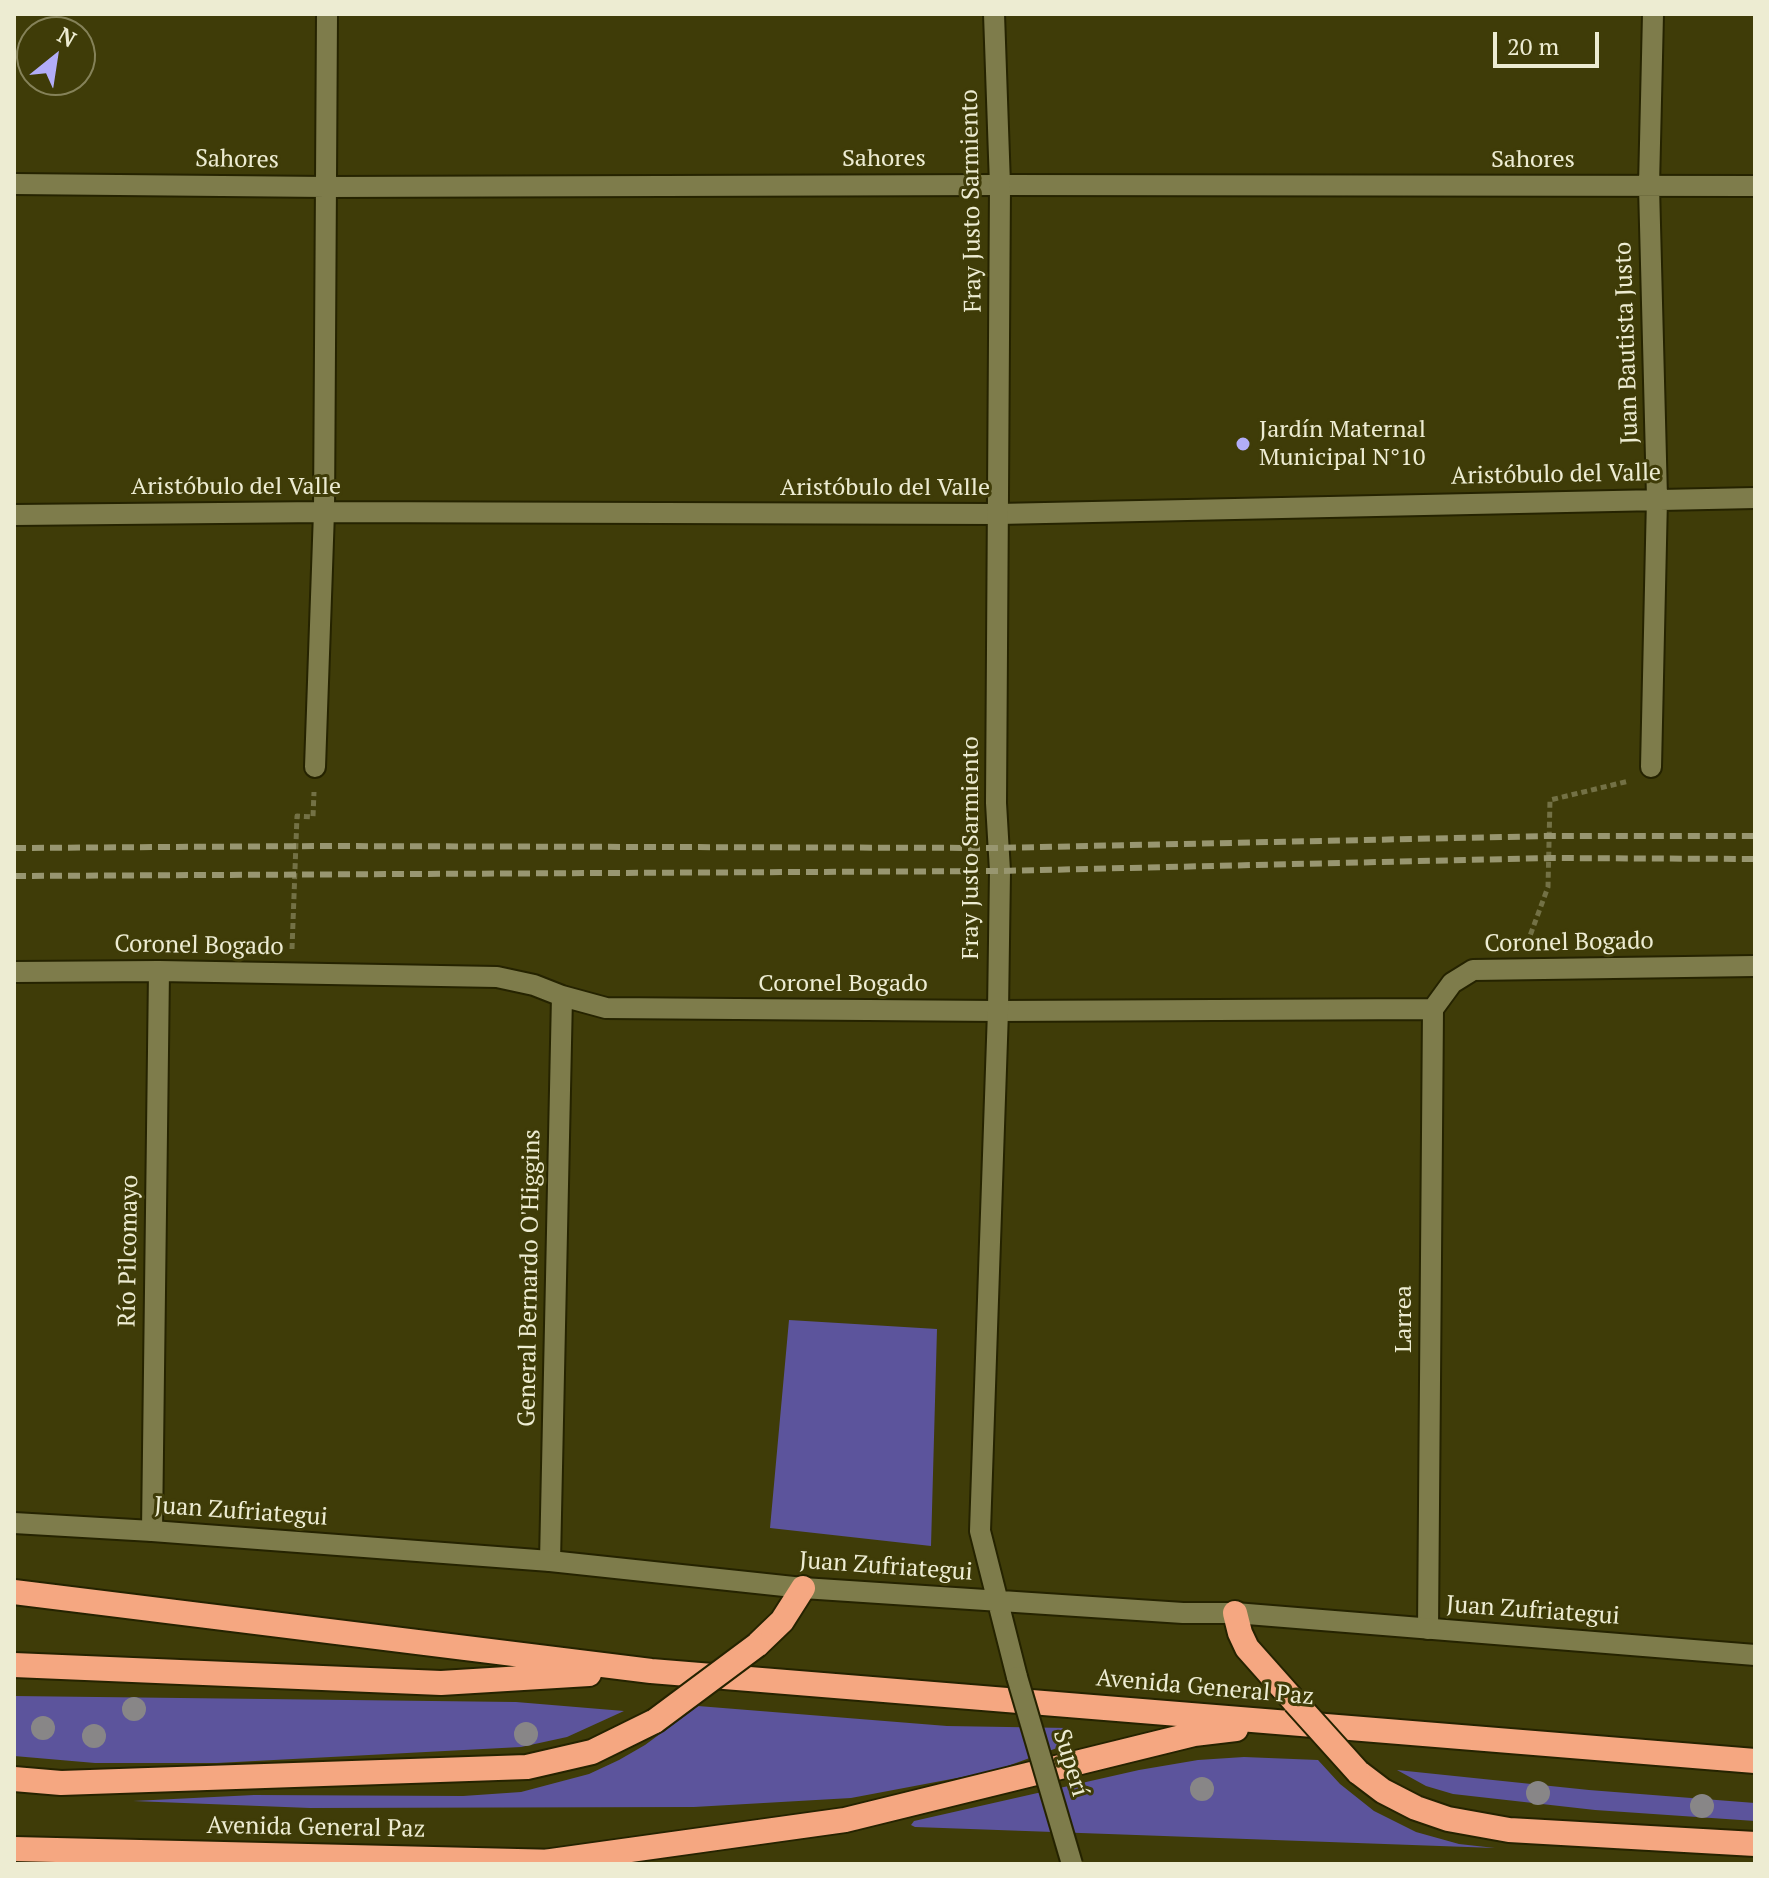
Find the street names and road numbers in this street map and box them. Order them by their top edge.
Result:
street label: Fray Justo Sarmiento [956,89,988,313]
street label: Sahores [195,145,279,175]
street label: Sahores [842,145,926,173]
street label: Sahores [1491,146,1575,174]
street label: Juan Bautista Justo [1609,241,1645,445]
street label: Aristóbulo del Valle [1451,459,1661,491]
street label: Aristóbulo del Valle [131,473,341,501]
street label: Aristóbulo del Valle [780,474,990,502]
street label: Fray Justo Sarmiento [957,736,985,960]
street label: Coronel Bogado [1484,927,1654,959]
street label: Coronel Bogado [114,930,284,962]
street label: Coronel Bogado [758,970,928,998]
street label: General Bernardo O'Higgins [513,1129,547,1427]
street label: Río Pilcomayo [113,1175,145,1327]
street label: Larrea [1390,1285,1418,1353]
street label: Juan Zufriategui [153,1492,329,1532]
street label: Juan Zufriategui [798,1547,974,1587]
street label: Juan Zufriategui [1445,1591,1621,1631]
street label: Avenida General Paz [1095,1664,1315,1712]
street label: Superí [1046,1726,1094,1800]
street label: Avenida General Paz [206,1812,426,1844]

